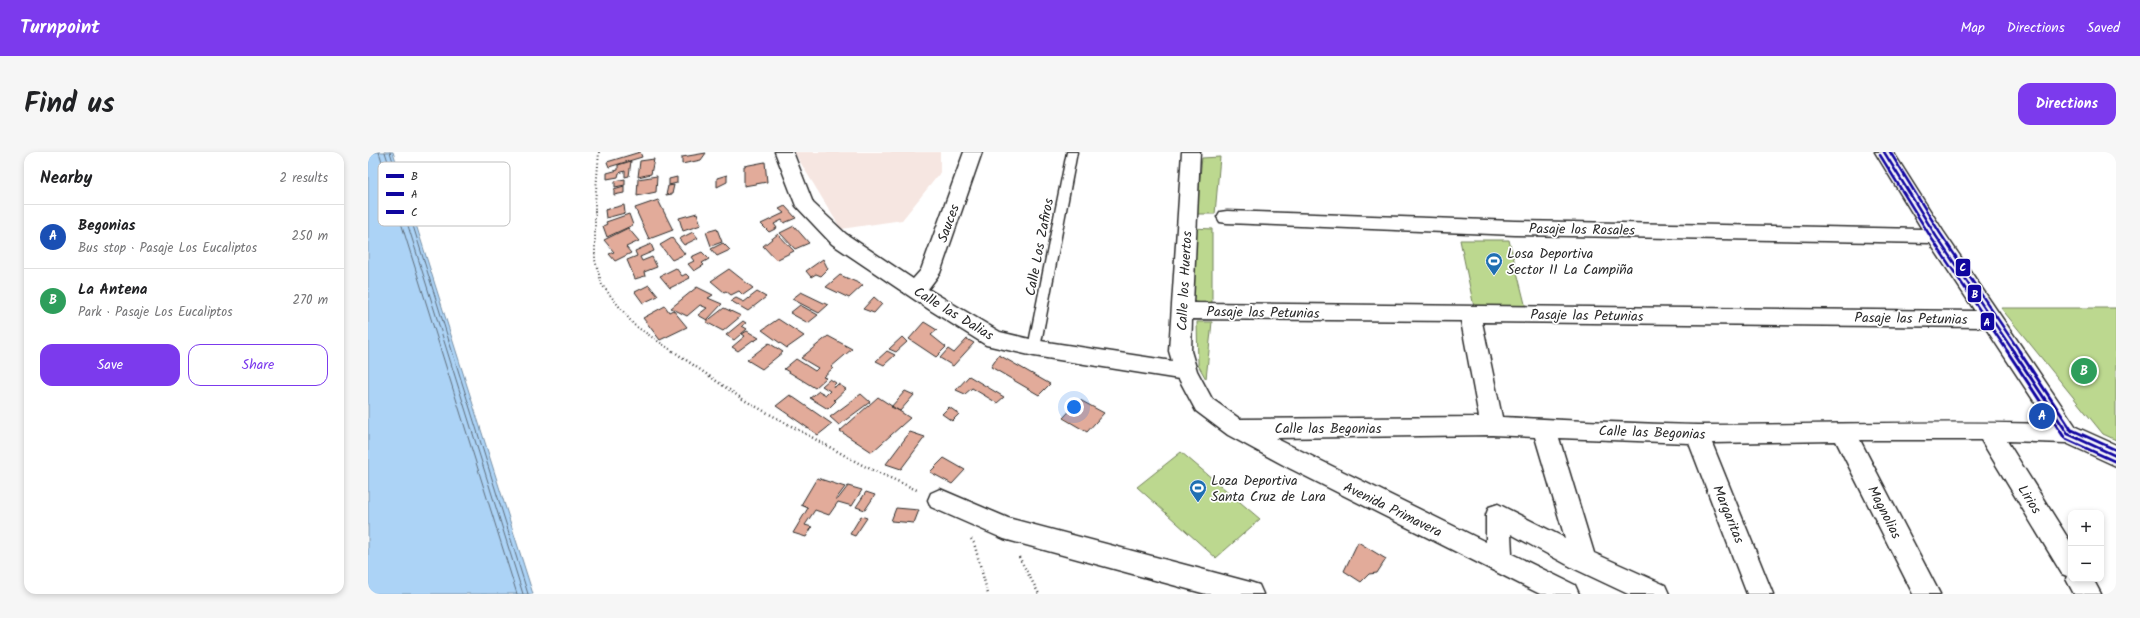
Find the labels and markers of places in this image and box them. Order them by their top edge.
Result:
place label: Losa Deportiva Sector II La Campiña [1507,243,1633,281]
sports icon: Losa Deportiva Sector II La Campiña [1484,251,1504,276]
pin: B [2071,356,2097,386]
pin: A [2029,401,2055,431]
place label: Loza Deportiva Santa Cruz de Lara [1211,470,1326,508]
sports icon: Loza Deportiva Santa Cruz de Lara [1188,478,1208,503]

